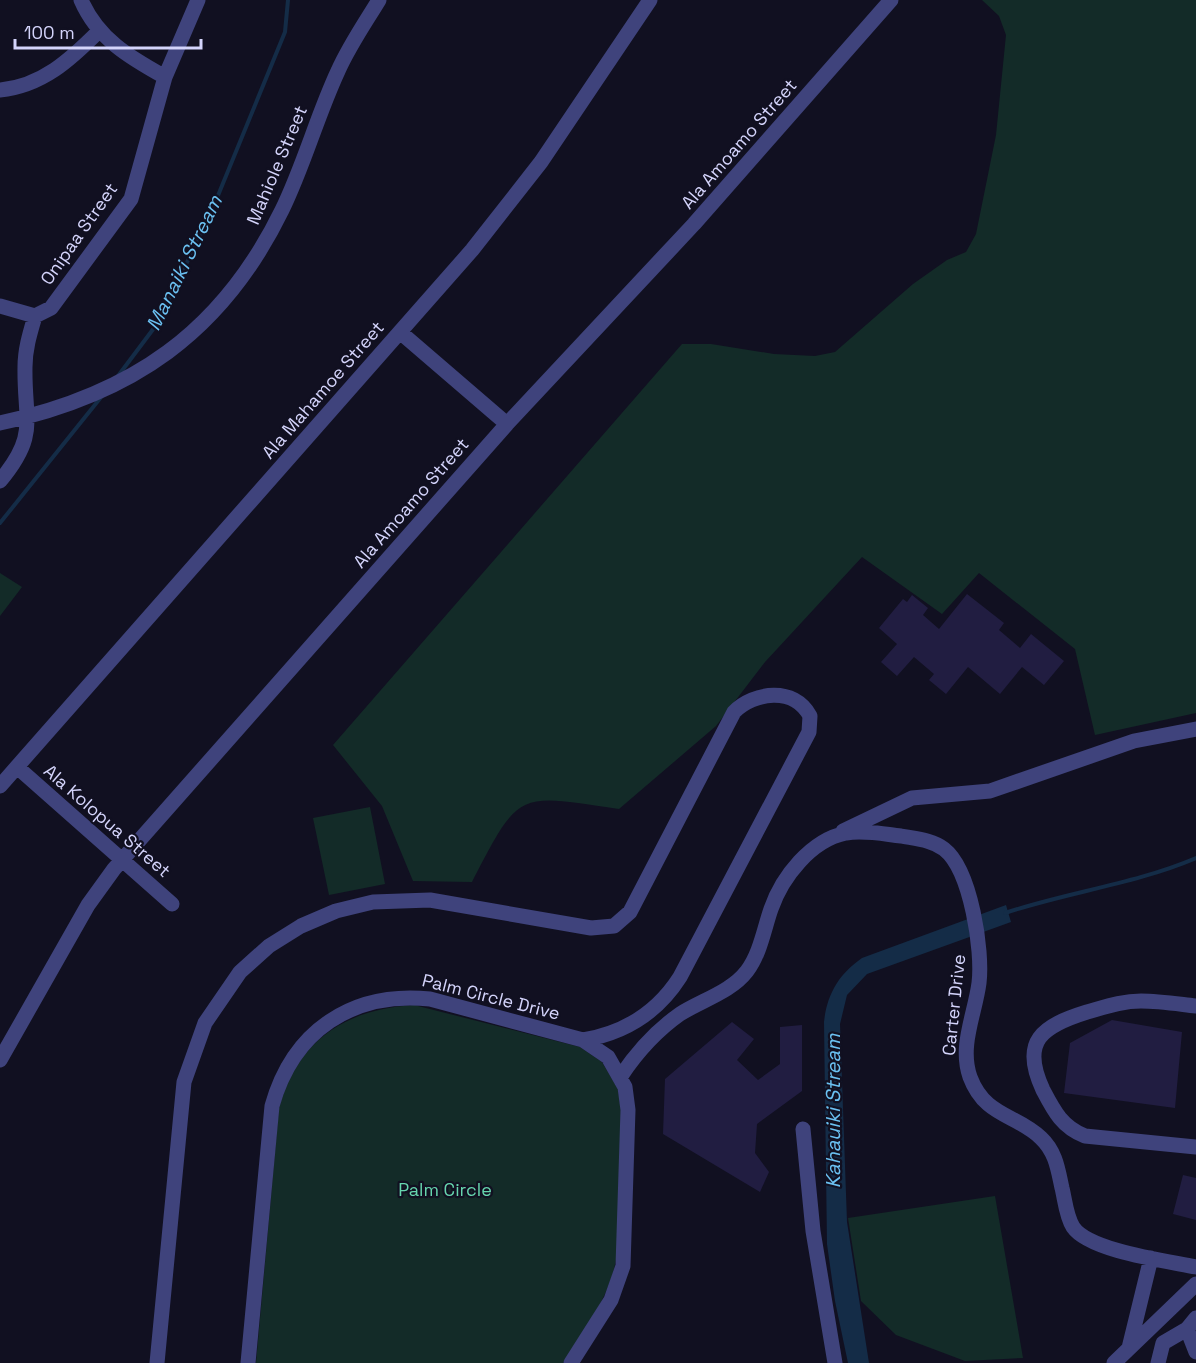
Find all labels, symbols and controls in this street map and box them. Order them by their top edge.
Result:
scale bar [15,12,201,50]
text: 100 m [24,21,75,44]
street label: Ala Amoamo Street [676,74,801,213]
street label: Mahiole Street [241,102,312,228]
street label: Onipaa Street [35,178,122,289]
water label: Manaiki Stream [140,190,228,335]
street label: Ala Mahamoe Street [257,316,389,463]
street label: Ala Amoamo Street [348,433,473,572]
street label: Ala Kolopua Street [39,759,175,882]
street label: Carter Drive [937,953,970,1057]
street label: Palm Circle Drive [420,968,563,1025]
water label: Kahauiki Stream [820,1033,846,1188]
park label: Palm Circle [398,1178,492,1201]

